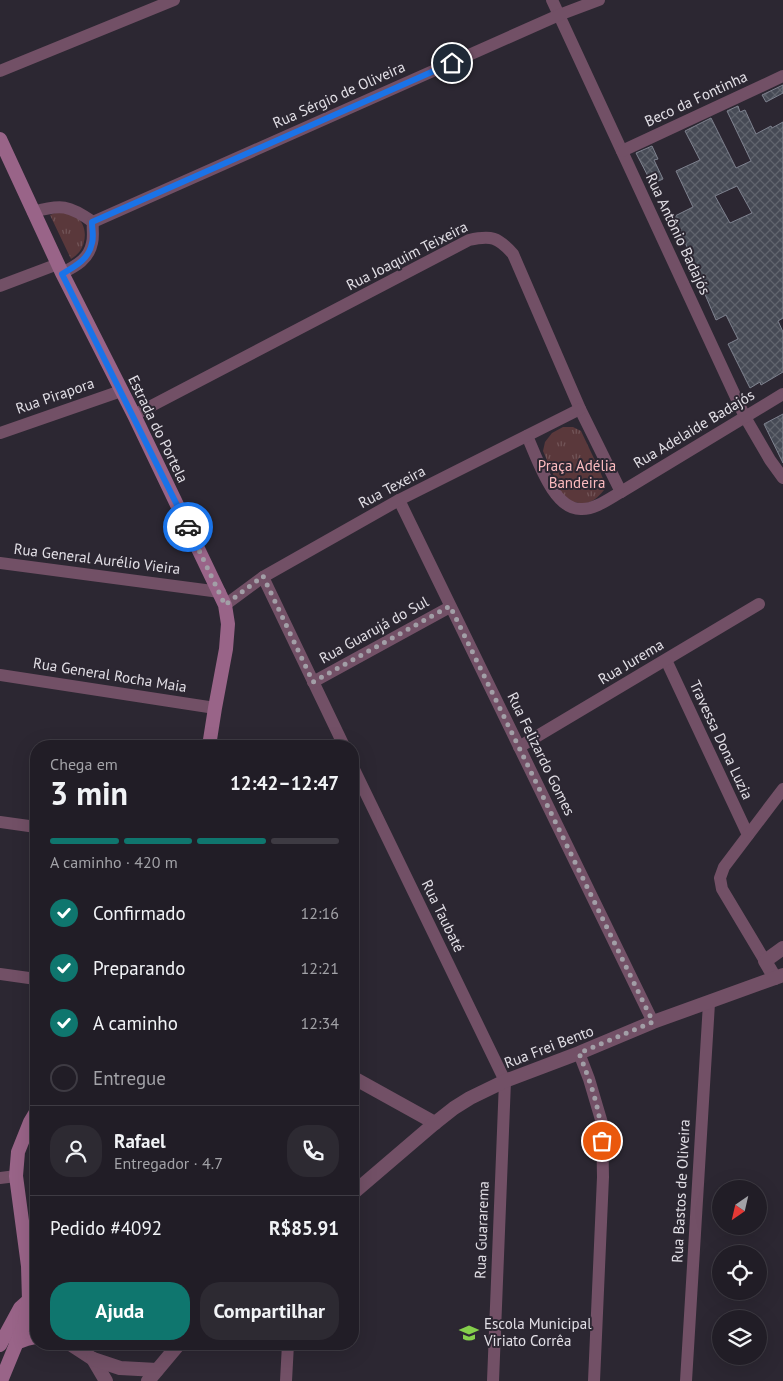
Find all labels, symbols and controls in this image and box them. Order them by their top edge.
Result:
pin [431,42,473,84]
icon: home [438,49,466,77]
street label: Rua Sérgio de Oliveira [270,57,408,132]
street label: Beco da Fontinha [641,66,750,131]
street label: Rua Antônio Badajós [642,170,715,298]
street label: Rua Joaquim Teixeira [343,217,471,294]
street label: Estrada do Portela [124,372,193,486]
street label: Rua Pirapora [13,373,97,418]
street label: Rua Adelaide Badajós [630,385,758,472]
park label: Praça Adélia Bandeira [538,456,616,492]
street label: Rua Texeira [355,461,428,512]
courier [163,502,213,552]
icon: car [174,513,202,541]
street label: Rua General Aurélio Vieira [13,539,181,578]
street label: Rua Guarujá do Sul [316,591,432,667]
street label: Rua Jurema [595,635,667,689]
street label: Rua General Rocha Maia [32,653,188,696]
street label: Travessa Dona Luzia [686,677,757,802]
street label: Rua Felizardo Gomes [503,689,580,819]
text: Chega em [50,754,118,774]
text: 12:42–12:47 [230,771,339,795]
text: 3 min [50,772,128,814]
text: A caminho · 420 m [50,852,178,872]
street label: Rua Taubaté [418,876,469,955]
icon: check [50,899,78,927]
text: Confirmado [93,901,186,925]
text: 12:16 [301,903,339,923]
icon: check [50,954,78,982]
text: Preparando [93,956,185,980]
text: 12:21 [301,958,339,978]
icon: check [50,1009,78,1037]
text: A caminho [93,1011,178,1035]
text: 12:34 [301,1013,339,1033]
street label: Rua Frei Bento [501,1021,596,1072]
text: Entregue [93,1066,166,1090]
street label: Rua Bastos de Oliveira [667,1119,694,1263]
pin [581,1120,623,1162]
button: person [50,1125,102,1177]
button: phone [287,1125,339,1177]
icon: bag [588,1127,616,1155]
text: Rafael [114,1129,166,1153]
text: Entregador · 4.7 [114,1153,223,1173]
north arrow [712,1180,768,1235]
map controls [712,1180,767,1365]
street label: Rua Guararema [470,1181,493,1279]
text: Pedido #4092 [50,1216,162,1240]
text: R$85.91 [269,1216,339,1240]
button: locate [712,1245,767,1300]
button: Ajuda [50,1282,190,1340]
button: Compartilhar [200,1282,339,1340]
button: layers [712,1310,767,1365]
place label: Escola Municipal Viriato Corrêa [483,1314,592,1350]
school or university icon: Escola Municipal Viriato Corrêa [458,1322,480,1344]

